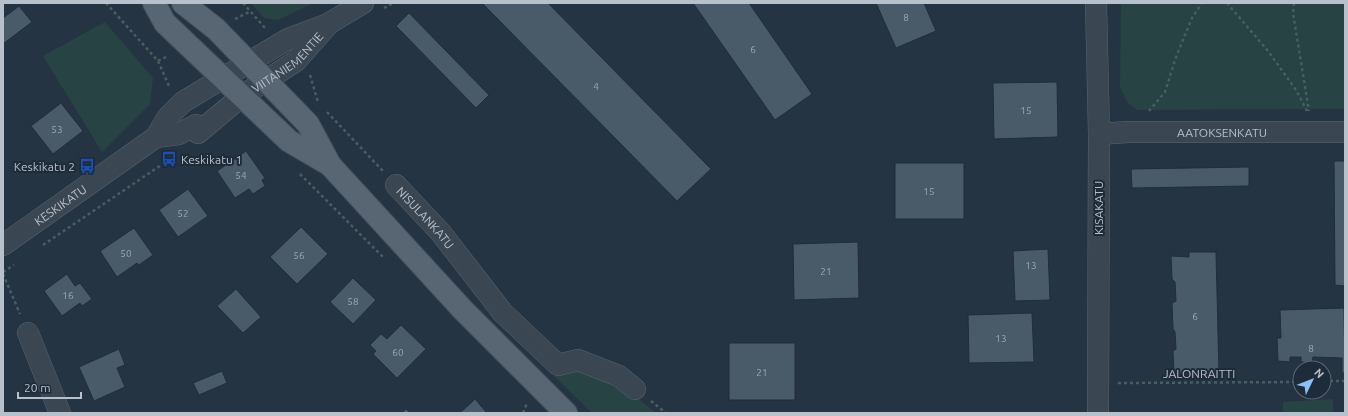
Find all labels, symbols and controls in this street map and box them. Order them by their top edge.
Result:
house number: 8 [903,12,909,23]
street label: VIITANIEMENTIE [249,29,325,95]
house number: 6 [750,44,756,55]
house number: 4 [593,81,599,92]
house number: 15 [1020,105,1032,116]
house number: 53 [51,124,63,135]
street label: AATOKSENKATU [1177,126,1267,139]
bus stop icon: Keskikatu 1 [160,150,178,168]
place label: Keskikatu 1 [181,153,242,166]
bus stop icon: Keskikatu 2 [78,157,96,175]
place label: Keskikatu 2 [14,160,75,173]
house number: 54 [235,170,247,181]
street label: KISAKATU [1092,181,1105,235]
street label: KESKIKATU [32,182,89,227]
street label: NISULANKATU [394,184,457,251]
house number: 15 [923,186,935,197]
house number: 52 [177,208,189,219]
house number: 50 [120,248,132,259]
house number: 56 [293,250,305,261]
house number: 13 [1025,260,1037,271]
house number: 21 [820,266,832,277]
house number: 16 [62,290,74,301]
house number: 58 [347,296,359,307]
house number: 6 [1192,311,1198,322]
house number: 13 [995,333,1007,344]
house number: 8 [1308,343,1314,354]
house number: 60 [392,347,404,358]
north arrow [1292,360,1332,400]
text: N [1312,366,1327,380]
house number: 21 [756,367,768,378]
street label: JALONRAITTI [1163,367,1235,380]
scale bar [18,374,81,400]
text: 20 m [24,381,51,394]

